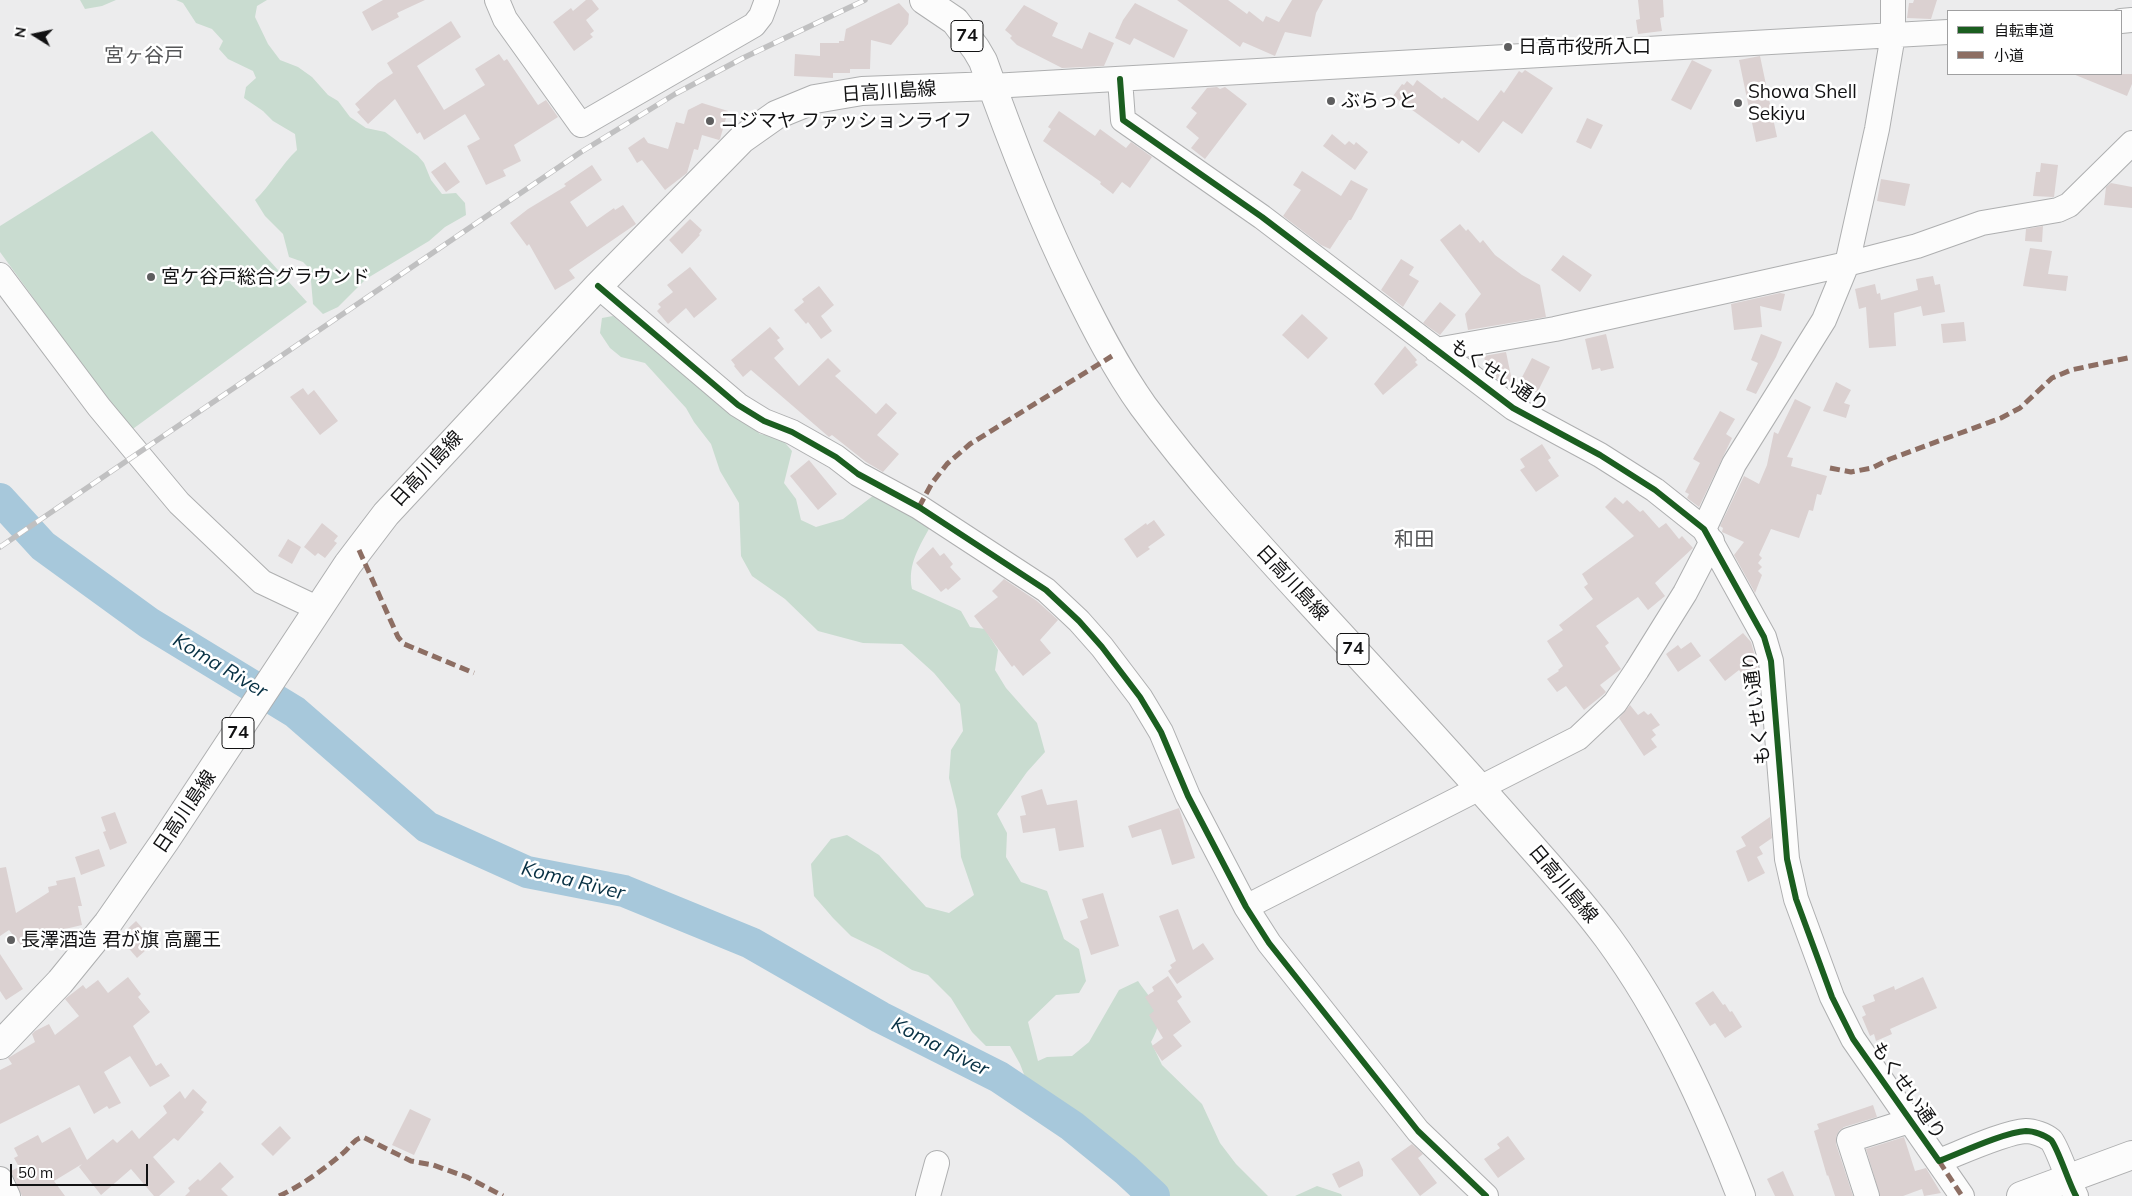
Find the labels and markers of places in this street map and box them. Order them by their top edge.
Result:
place label: 日高市役所入口 [1518,36,1651,58]
marker: 日高市役所入口 [1502,41,1514,53]
place label: Showa Shell Sekiyu [1748,81,1857,125]
place label: ぶらっと [1341,90,1417,112]
marker: ぶらっと [1325,95,1337,107]
marker: Showa Shell Sekiyu [1732,97,1744,109]
place label: コジマヤ ファッションライフ [720,110,972,132]
marker: コジマヤ ファッションライフ [704,115,716,127]
place label: 宮ケ谷戸総合グラウンド [161,266,370,288]
marker: 宮ケ谷戸総合グラウンド [145,271,157,283]
place label: 長澤酒造 君が旗 高麗王 [21,929,221,951]
marker: 長澤酒造 君が旗 高麗王 [5,934,17,946]

